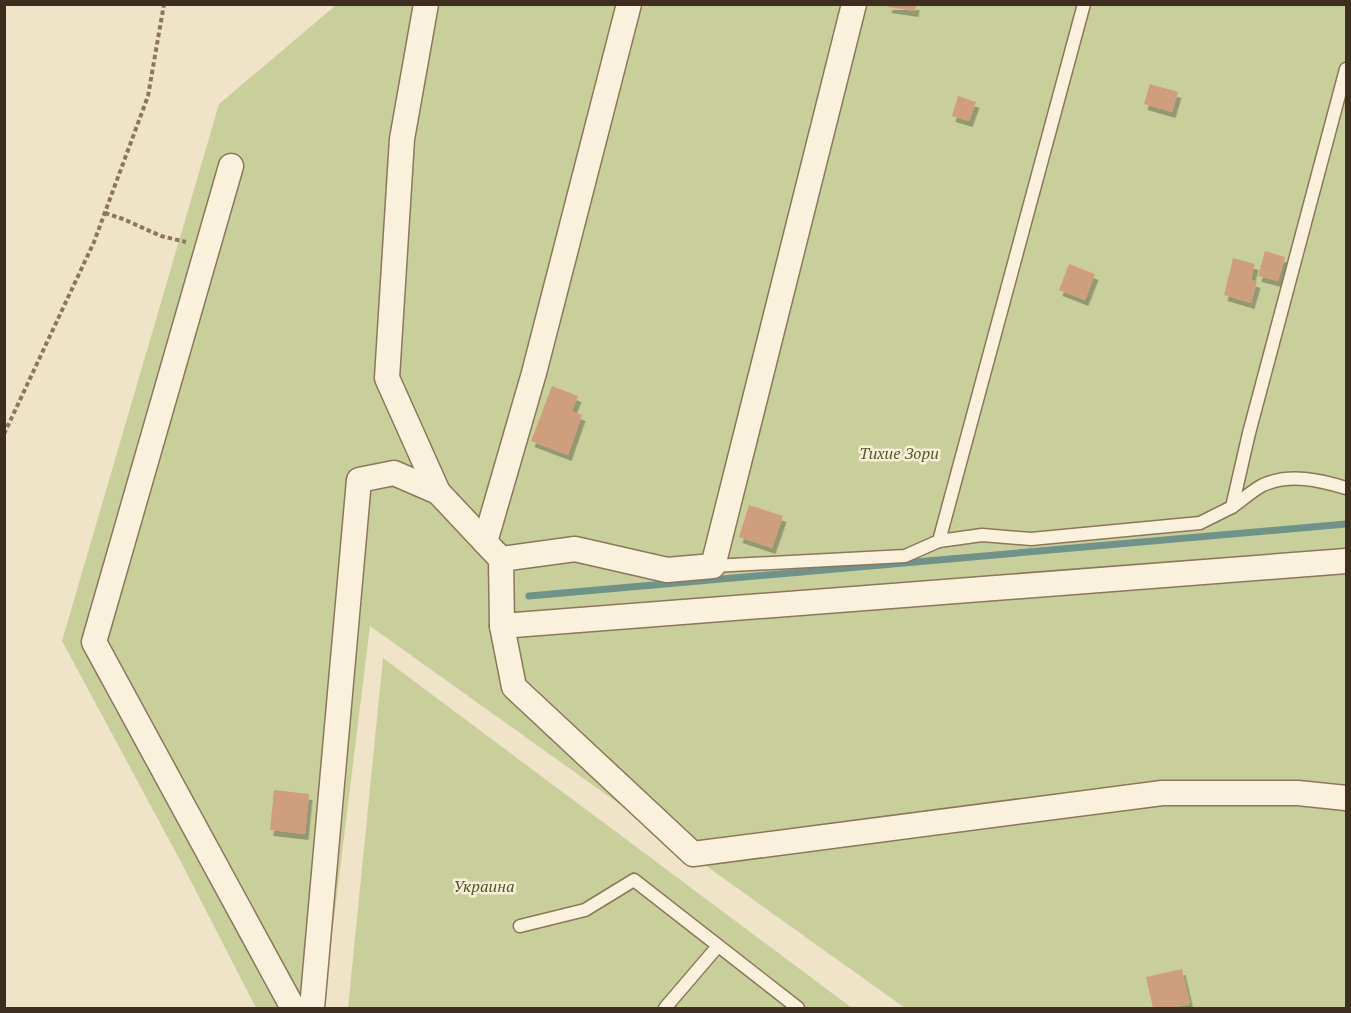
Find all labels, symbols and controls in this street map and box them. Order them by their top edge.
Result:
park label: Тихие Зори [859,442,939,464]
park label: Украина [453,875,515,897]

